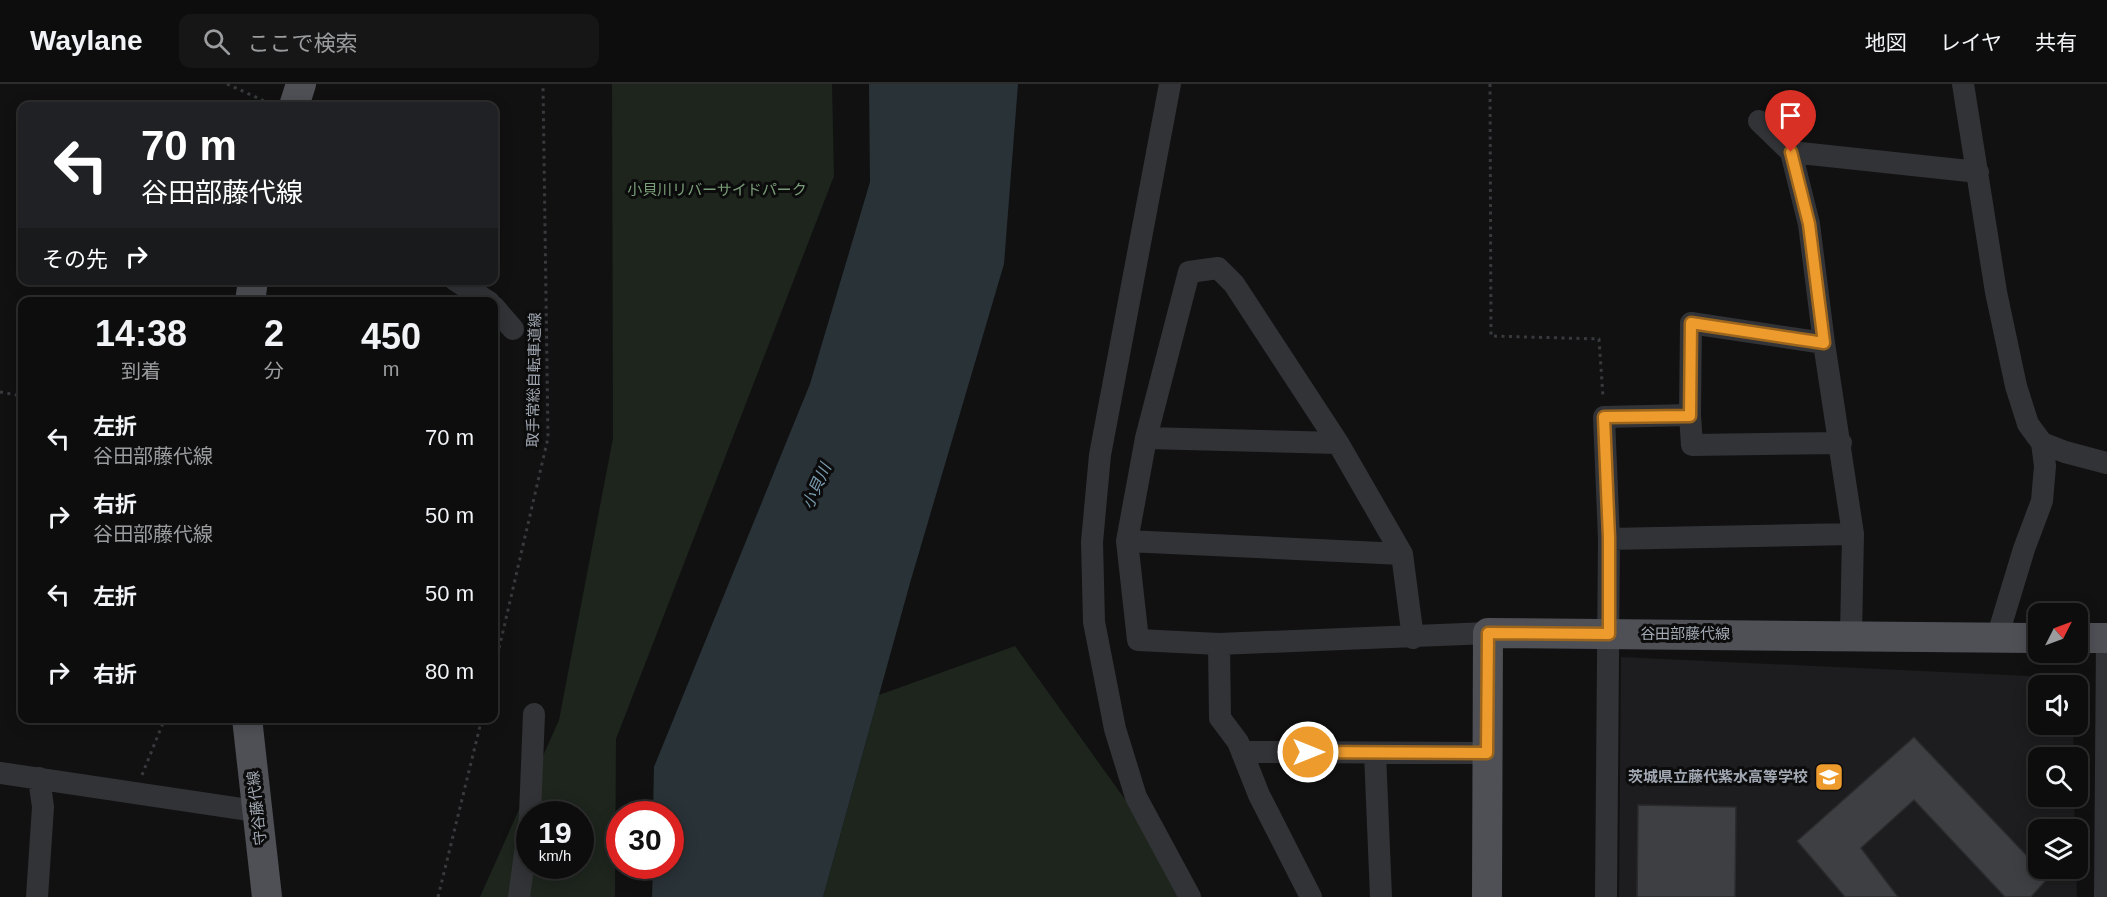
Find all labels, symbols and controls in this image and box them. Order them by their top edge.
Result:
search box [179,14,599,68]
text: Waylane [30,25,143,56]
icon: search [200,25,233,58]
text: ここで検索 [248,31,358,56]
text: 地図 [1865,31,1907,54]
text: レイヤ [1940,31,2002,54]
text: 共有 [2035,31,2077,54]
pin [1765,90,1816,152]
icon: arrive [1774,99,1807,132]
text: 70 m [141,122,237,169]
icon: left [42,126,120,204]
text: 谷田部藤代線 [141,178,303,208]
park label: 小貝川リバーサイドパーク [627,181,807,198]
icon: right [120,240,153,273]
text: その先 [42,247,108,272]
street label: 取手常総自転車道線 [524,312,543,448]
text: 14:38 [95,313,187,354]
text: 2 [264,313,284,354]
text: 450 [361,316,421,357]
text: m [383,358,399,380]
text: 到着 [121,360,161,382]
text: 分 [264,360,284,382]
text: 左折 [93,414,137,439]
icon: left [42,422,75,455]
text: 70 m [425,425,474,450]
text: 谷田部藤代線 [93,445,213,467]
water label: 小貝川 [799,459,835,512]
text: 右折 [93,492,137,517]
icon: right [42,500,75,533]
text: 50 m [425,503,474,528]
text: 谷田部藤代線 [93,523,213,545]
icon: left [42,578,75,611]
text: 50 m [425,581,474,606]
text: 左折 [93,584,137,609]
north arrow [2028,603,2088,663]
map controls [2028,603,2088,879]
street label: 谷田部藤代線 [1640,625,1730,642]
icon: right [42,656,75,689]
text: 80 m [425,659,474,684]
text: 右折 [93,662,137,687]
button: sound [2028,675,2088,735]
position arrow [1276,720,1340,784]
button: search [2028,747,2088,807]
school or university icon: 茨城県立藤代紫水高等学校 [1813,761,1845,793]
place label: 茨城県立藤代紫水高等学校 [1628,768,1808,785]
street label: 守谷藤代線 [244,770,269,846]
speed limit sign: 30 [606,801,684,879]
text: 19 [538,816,572,849]
button: layers [2028,819,2088,879]
text: km/h [539,847,571,864]

